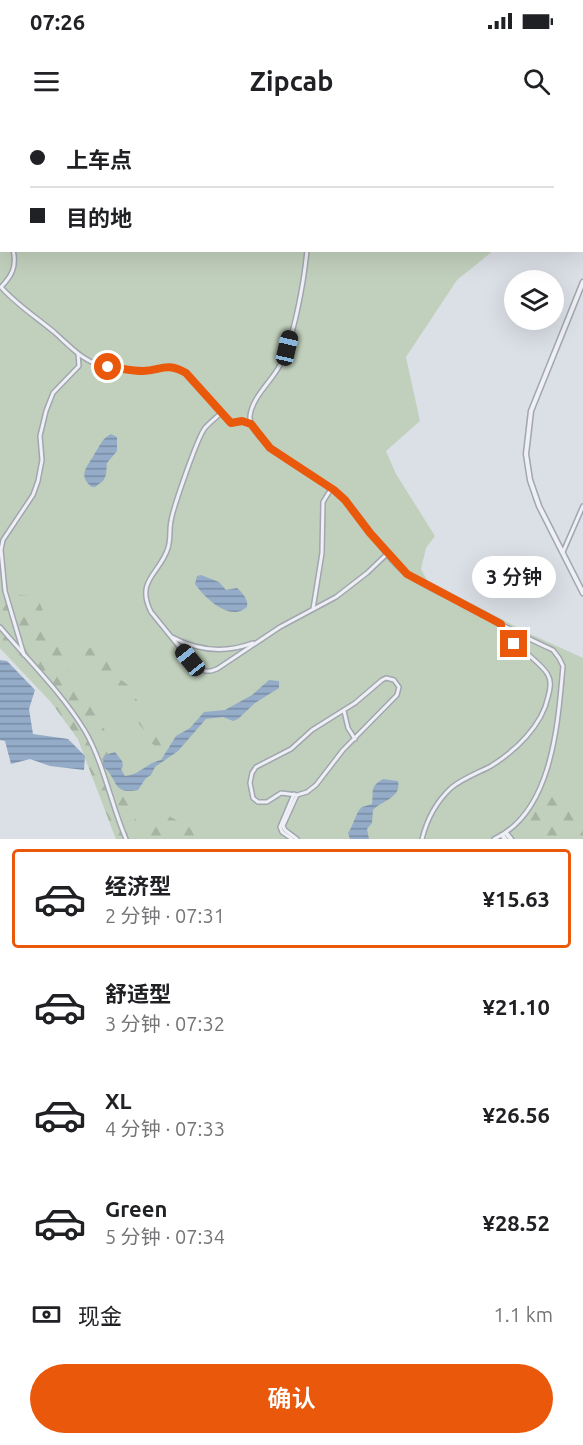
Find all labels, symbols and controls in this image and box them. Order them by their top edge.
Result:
text: 07:26 [30,9,85,34]
icon: menu [30,65,63,98]
icon: search [520,65,553,98]
text: Zipcab [250,66,333,96]
text: 上车点 [66,147,132,172]
text: 目的地 [66,205,132,230]
map controls [504,270,564,330]
button: layers [504,270,564,330]
car [274,328,300,368]
route start [94,353,121,380]
callout: 3 分钟 [472,557,556,599]
text: 3 分钟 [486,565,542,588]
route end [500,630,527,657]
car [172,640,208,680]
icon: car [33,872,87,926]
text: 经济型 [105,873,171,898]
text: ¥15.63 [483,886,550,911]
text: 2 分钟 · 07:31 [105,904,225,927]
icon: car [33,980,87,1034]
text: 舒适型 [105,981,171,1006]
text: ¥21.10 [483,994,550,1019]
text: 3 分钟 · 07:32 [105,1012,225,1035]
icon: car [33,1088,87,1142]
text: XL [105,1088,132,1113]
text: ¥26.56 [483,1102,550,1127]
text: 4 分钟 · 07:33 [105,1117,225,1140]
icon: car [33,1196,87,1250]
text: Green [105,1196,167,1221]
text: ¥28.52 [483,1210,550,1235]
text: 5 分钟 · 07:34 [105,1225,225,1248]
icon: cash [30,1298,63,1331]
text: 现金 [78,1303,122,1328]
text: 1.1 km [494,1303,553,1326]
button: 确认 [30,1364,553,1433]

